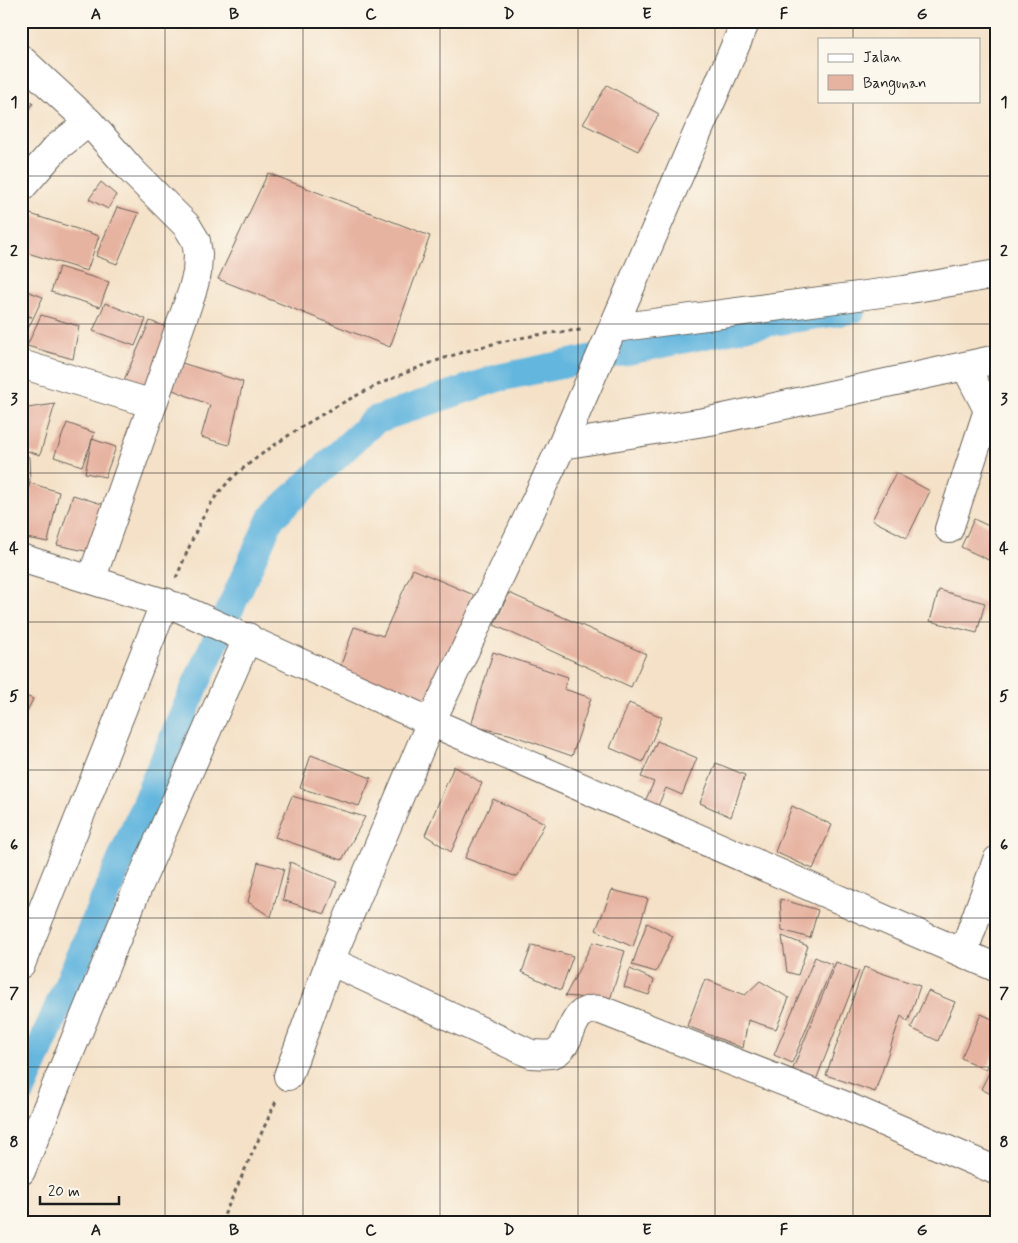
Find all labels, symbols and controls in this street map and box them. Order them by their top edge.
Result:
text: A [91,4,101,25]
text: B [229,4,239,25]
text: C [365,4,377,25]
text: D [503,4,515,25]
text: E [642,4,652,25]
text: F [780,4,789,25]
text: G [917,4,928,25]
legend [818,38,980,102]
text: Jalan [863,48,902,68]
text: Bangunan [863,74,926,95]
text: 1 [10,92,18,113]
text: 1 [1000,92,1008,113]
text: 2 [10,241,18,262]
text: 2 [1000,241,1008,262]
text: 3 [10,389,18,410]
text: 3 [1000,389,1008,410]
text: 4 [9,538,19,559]
text: 4 [999,538,1009,559]
text: 5 [9,686,19,707]
text: 5 [999,686,1009,707]
text: 6 [10,835,18,856]
text: 6 [1000,835,1008,856]
text: 7 [9,983,19,1004]
text: 7 [999,983,1009,1004]
text: 8 [9,1132,19,1153]
text: 8 [999,1132,1009,1153]
scale bar [40,1173,119,1205]
text: 20 m [48,1182,80,1202]
text: A [91,1220,101,1241]
text: B [229,1220,239,1241]
text: C [365,1220,377,1241]
text: D [503,1220,515,1241]
text: E [642,1220,652,1241]
text: F [780,1220,789,1241]
text: G [917,1220,928,1241]

